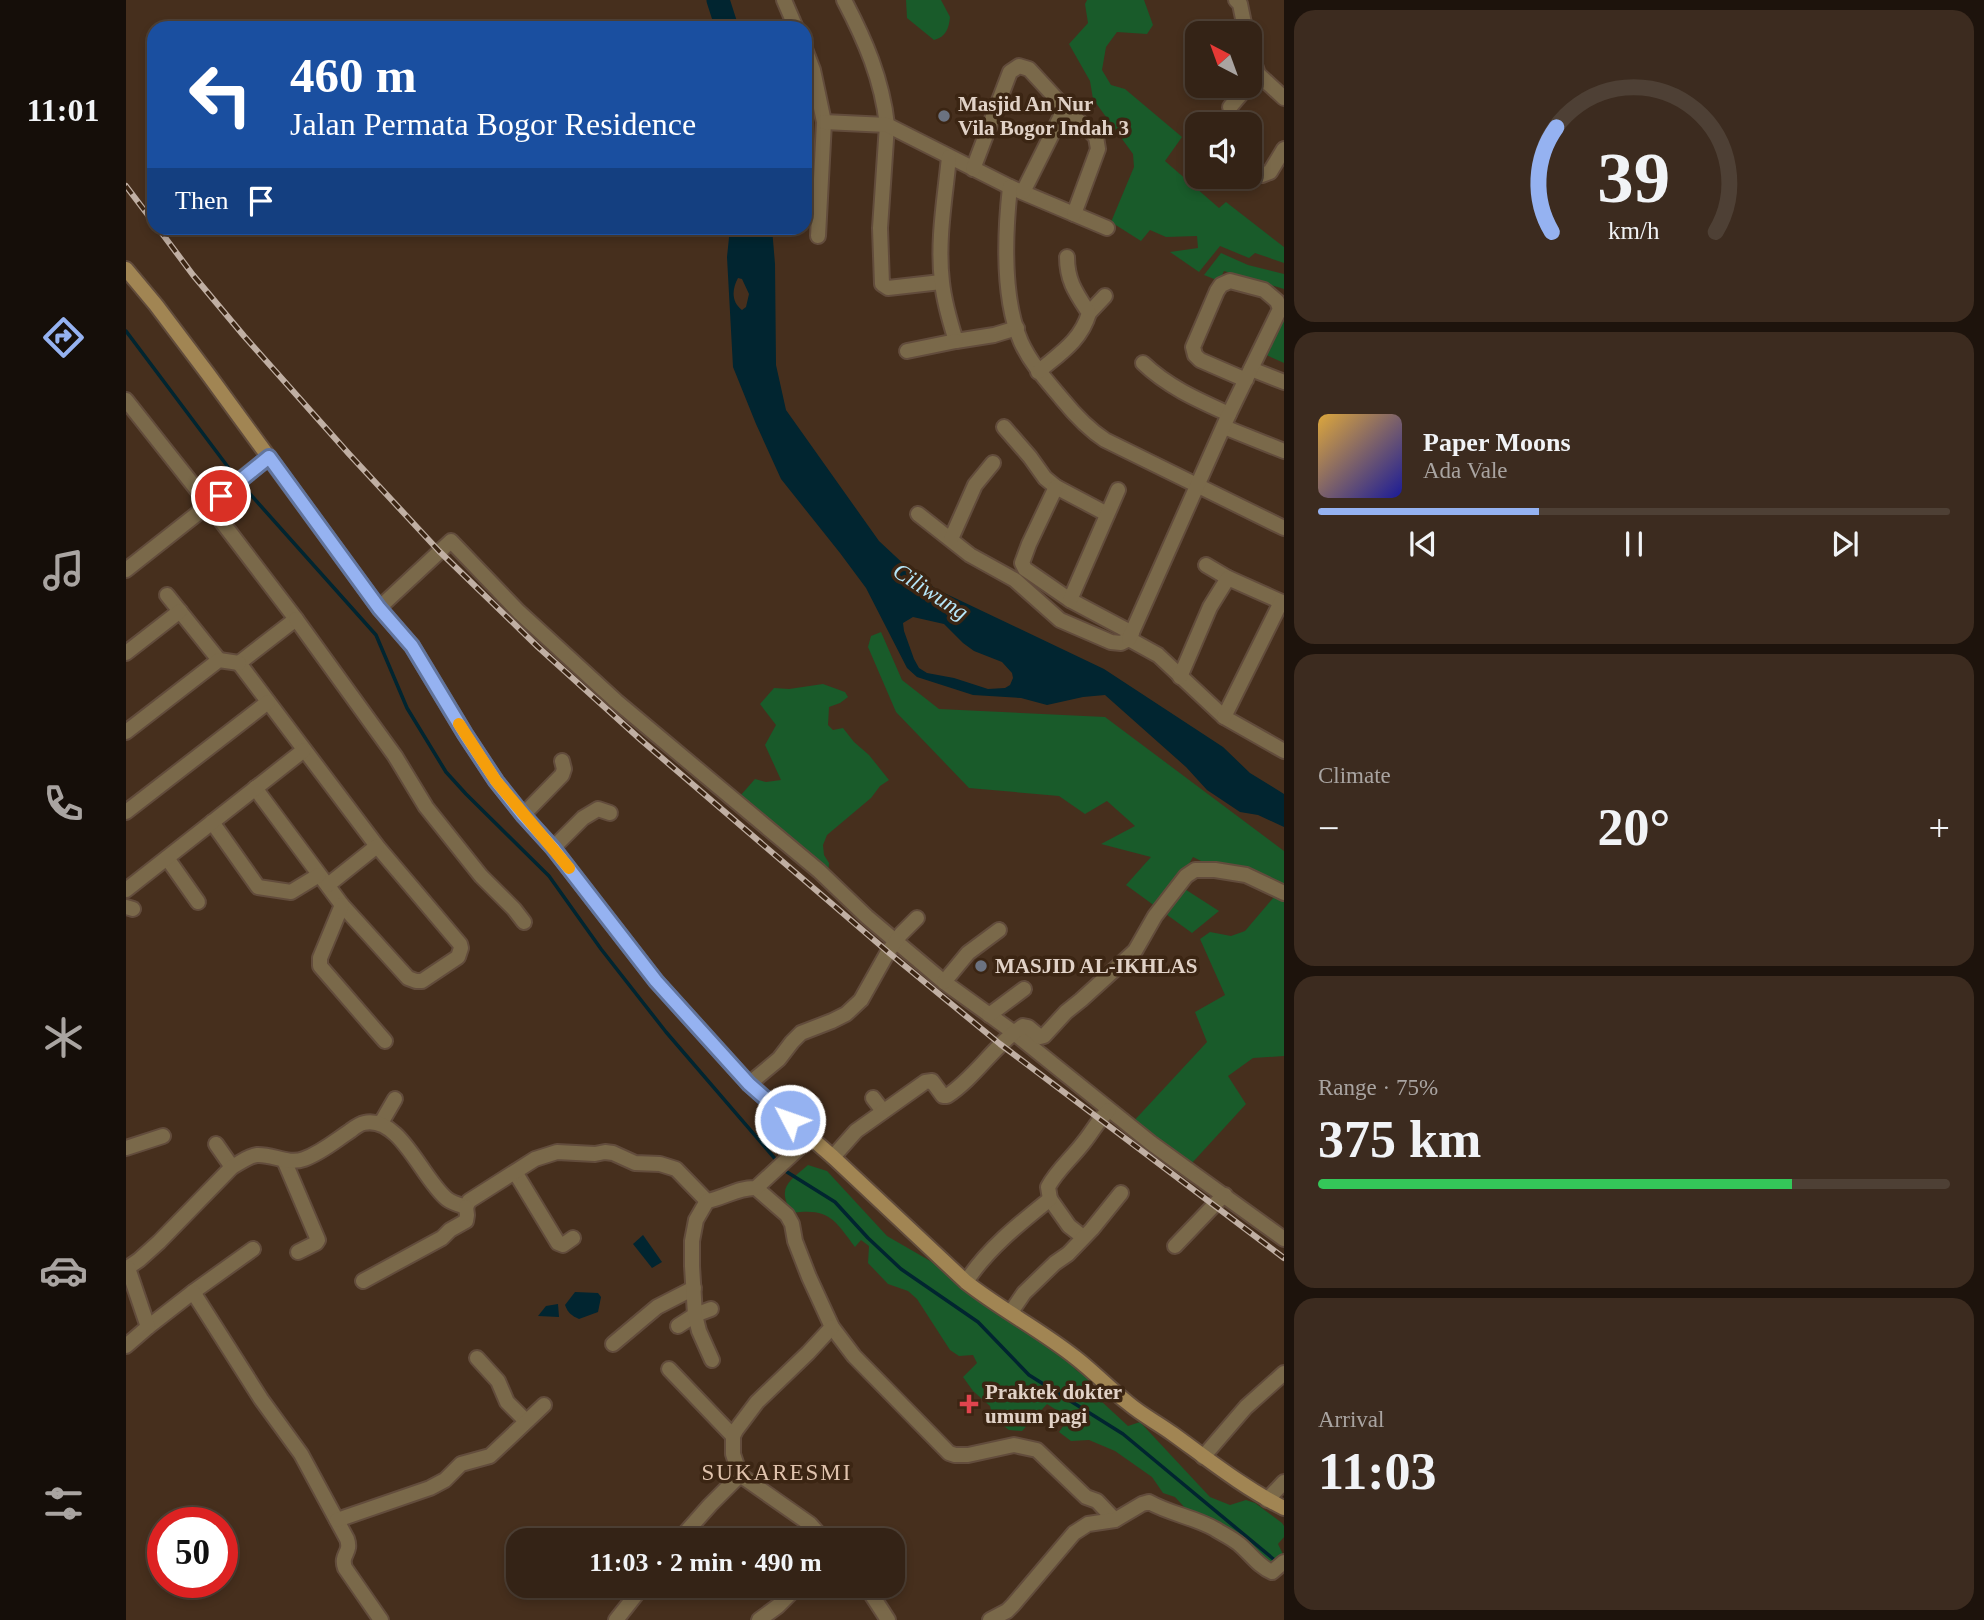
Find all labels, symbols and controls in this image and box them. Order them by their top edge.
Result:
north arrow [1185,21,1262,98]
map controls [1185,21,1262,189]
text: 460 m [290,48,417,103]
icon: left [175,49,266,140]
text: 11:01 [27,92,99,128]
place label: Masjid An Nur Vila Bogor Indah 3 [958,92,1129,140]
text: Jalan Permata Bogor Residence [290,106,696,142]
marker: Masjid An Nur Vila Bogor Indah 3 [936,108,952,124]
button: sound [1185,112,1262,189]
text: 39 [1598,137,1670,218]
icon: arrive [242,182,280,220]
text: Then [175,186,228,215]
text: km/h [1608,217,1660,244]
icon: directions [39,313,88,362]
text: Paper Moons [1423,428,1571,457]
text: Ada Vale [1423,458,1508,483]
pin [191,466,251,526]
icon: arrive [202,477,240,515]
icon: previous [1404,525,1442,563]
icon: pause [1615,525,1653,563]
icon: next [1826,525,1864,563]
icon: music [39,546,88,595]
water label: Ciliwung [889,558,973,625]
text: Climate [1318,763,1391,788]
icon: phone [39,779,88,828]
text: 20° [1598,799,1670,856]
text: − [1318,807,1339,849]
text: + [1929,807,1950,849]
place label: MASJID AL-IKHLAS [995,954,1197,978]
marker: MASJID AL-IKHLAS [973,958,989,974]
icon: climate [39,1013,88,1062]
text: Range · 75% [1318,1075,1438,1100]
position arrow [753,1083,827,1157]
text: 375 km [1318,1111,1481,1168]
icon: car [39,1246,88,1295]
place label: Praktek dokter umum pagi [985,1380,1122,1428]
marker: Praktek dokter umum pagi [959,1394,979,1414]
text: Arrival [1318,1407,1384,1432]
text: 11:03 [1318,1443,1436,1500]
district label: SUKARESMI [702,1460,852,1485]
icon: filters [39,1479,88,1528]
speed limit sign: 50 [147,1507,238,1598]
text: 11:03 · 2 min · 490 m [589,1548,822,1577]

